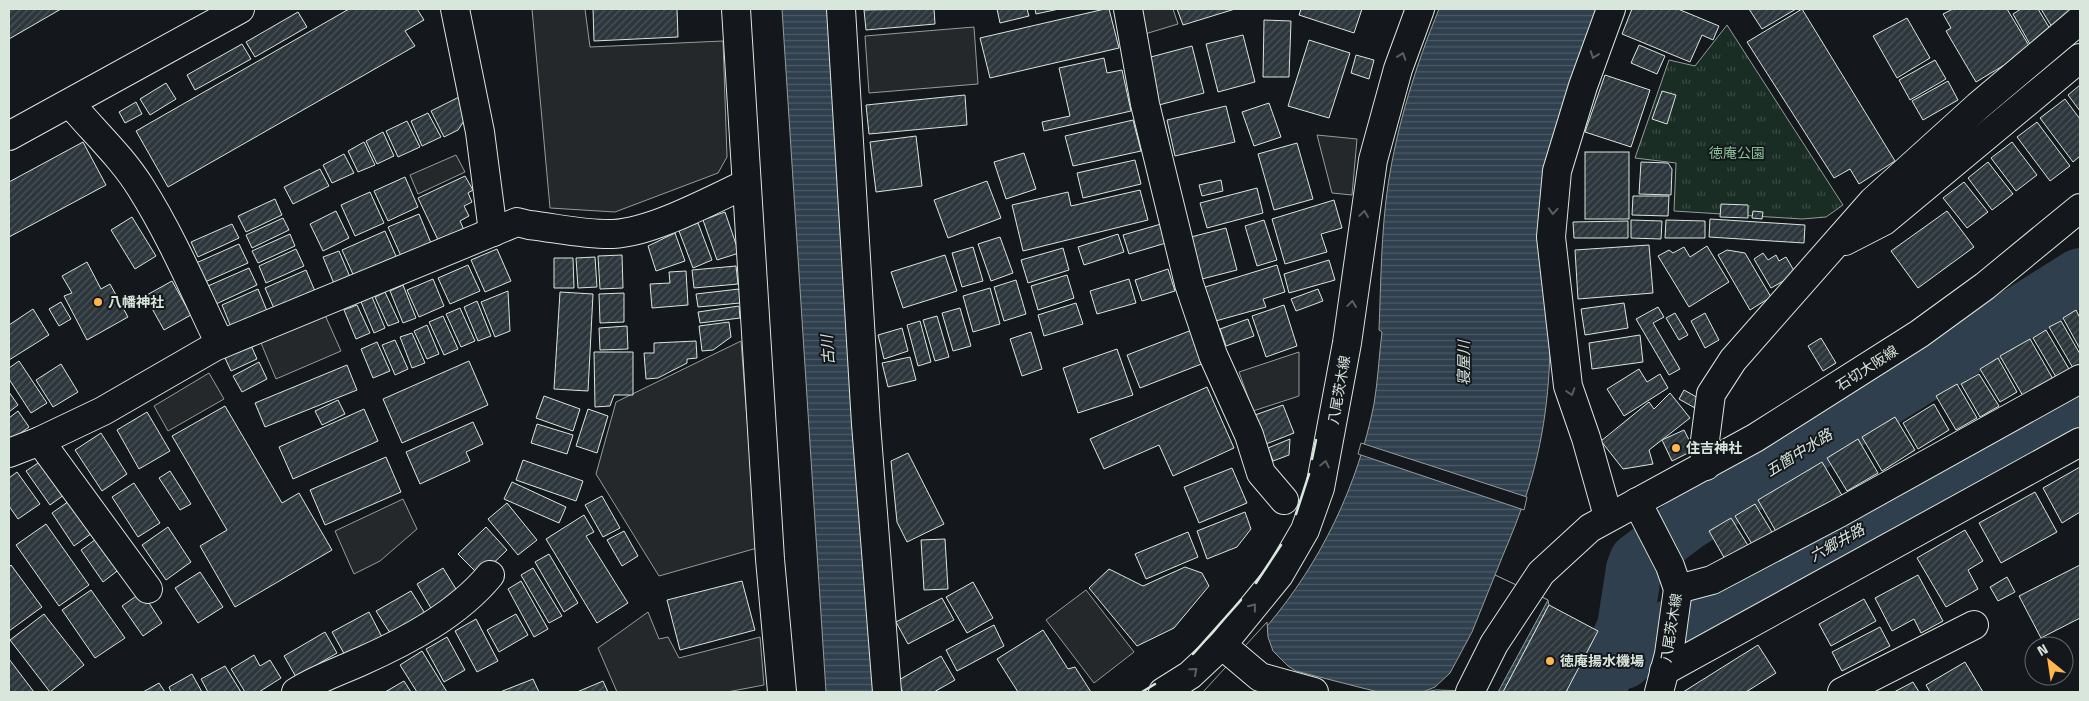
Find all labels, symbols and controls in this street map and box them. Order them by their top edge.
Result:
one-way arrow [1590,50,1600,58]
one-way arrow [1397,52,1407,61]
park label: 徳庵公園 [1709,142,1765,163]
one-way arrow [1547,207,1558,215]
one-way arrow [1358,209,1368,218]
place label: 八幡神社 [108,291,164,312]
marker: 八幡神社 [92,296,104,308]
one-way arrow [1346,300,1357,308]
water label: 古川 [815,332,840,366]
water label: 寝屋川 [1452,339,1475,386]
street label: 石切大阪線 [1832,340,1902,395]
street label: 八尾茨木線 [1322,354,1355,426]
one-way arrow [1565,388,1575,396]
water label: 五箇中水路 [1761,422,1838,482]
place label: 住吉神社 [1686,437,1742,458]
marker: 住吉神社 [1670,442,1682,454]
one-way arrow [1319,460,1330,469]
water label: 六郷井路 [1805,517,1870,567]
street label: 八尾茨木線 [1655,592,1686,664]
one-way arrow [1247,604,1256,613]
north arrow [2024,636,2074,686]
text: N [2033,638,2052,661]
place label: 徳庵揚水機場 [1560,650,1644,671]
marker: 徳庵揚水機場 [1544,655,1556,667]
one-way arrow [1189,667,1198,676]

